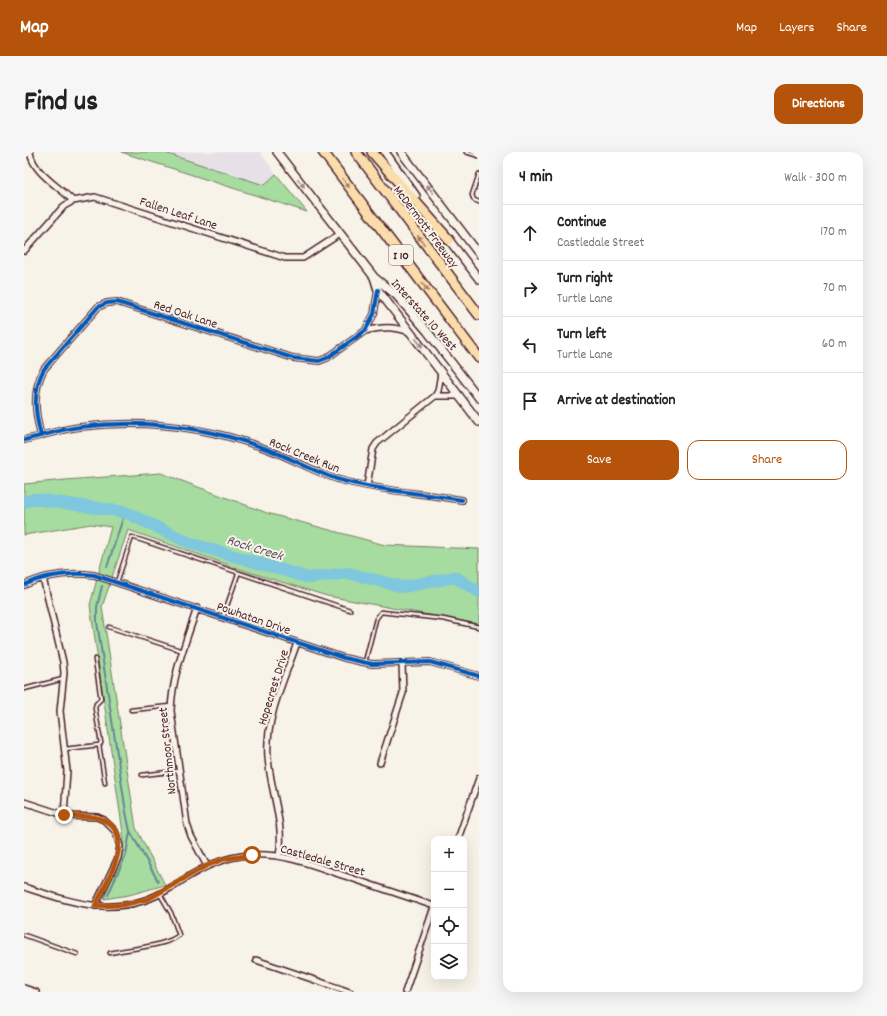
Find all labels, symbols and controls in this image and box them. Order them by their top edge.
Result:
text: Map [20,15,49,42]
text: Map [736,18,757,38]
text: Layers [779,18,814,38]
text: Share [836,18,867,38]
text: Find us [24,84,98,124]
button: Directions [774,84,863,124]
text: 4 min [519,166,553,190]
text: Walk · 300 m [784,169,847,188]
one-way arrow [297,178,305,188]
one-way arrow [342,178,350,188]
street label: McDermott Freeway [388,182,463,273]
one-way arrow [426,184,434,195]
street label: Fallen Leaf Lane [137,193,220,236]
text: Continue [557,212,606,234]
icon: ahead [519,222,541,244]
text: 170 m [820,223,847,242]
one-way arrow [417,234,426,245]
text: Castledale Street [557,234,644,253]
road number: I 10 [389,245,413,265]
text: Turn right [557,268,613,290]
street label: Interstate 10 West [385,275,461,356]
icon: right [519,278,541,300]
text: 70 m [823,279,847,298]
one-way arrow [421,281,429,292]
text: Turtle Lane [557,290,612,309]
street label: Red Oak Lane [151,296,220,335]
text: Turn left [557,324,606,346]
icon: left [519,334,541,356]
text: 60 m [822,335,847,354]
one-way arrow [415,338,423,349]
text: Turtle Lane [557,346,612,365]
icon: arrive [519,390,541,412]
text: Arrive at destination [557,390,675,412]
street label: Rock Creek Run [266,434,342,479]
button: Save [519,440,679,480]
button: Share [687,440,847,480]
water label: Rock Creek [224,531,286,567]
street label: Powhatan Drive [214,598,293,641]
street label: Hopecrest Drive [254,647,295,728]
street label: Northmoor Street [154,706,183,795]
route end [55,806,73,824]
map controls [431,836,467,980]
button: + [431,836,467,872]
street label: Castledale Street [278,840,367,883]
route start [243,846,261,864]
button: − [431,872,467,908]
button: locate [431,908,467,944]
button: layers [431,944,467,980]

